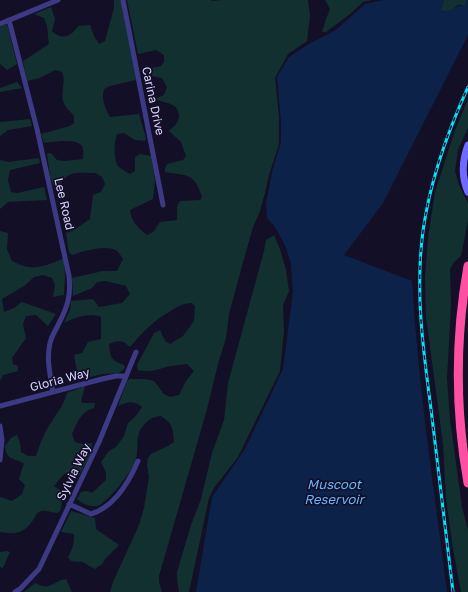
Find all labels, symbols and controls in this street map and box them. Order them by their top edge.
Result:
street label: Carina Drive [139,65,167,137]
street label: Lee Road [51,177,77,231]
street label: Gloria Way [29,365,91,395]
street label: Sylvia Way [54,441,94,503]
water label: Muscoot Reservoir [304,477,364,508]

